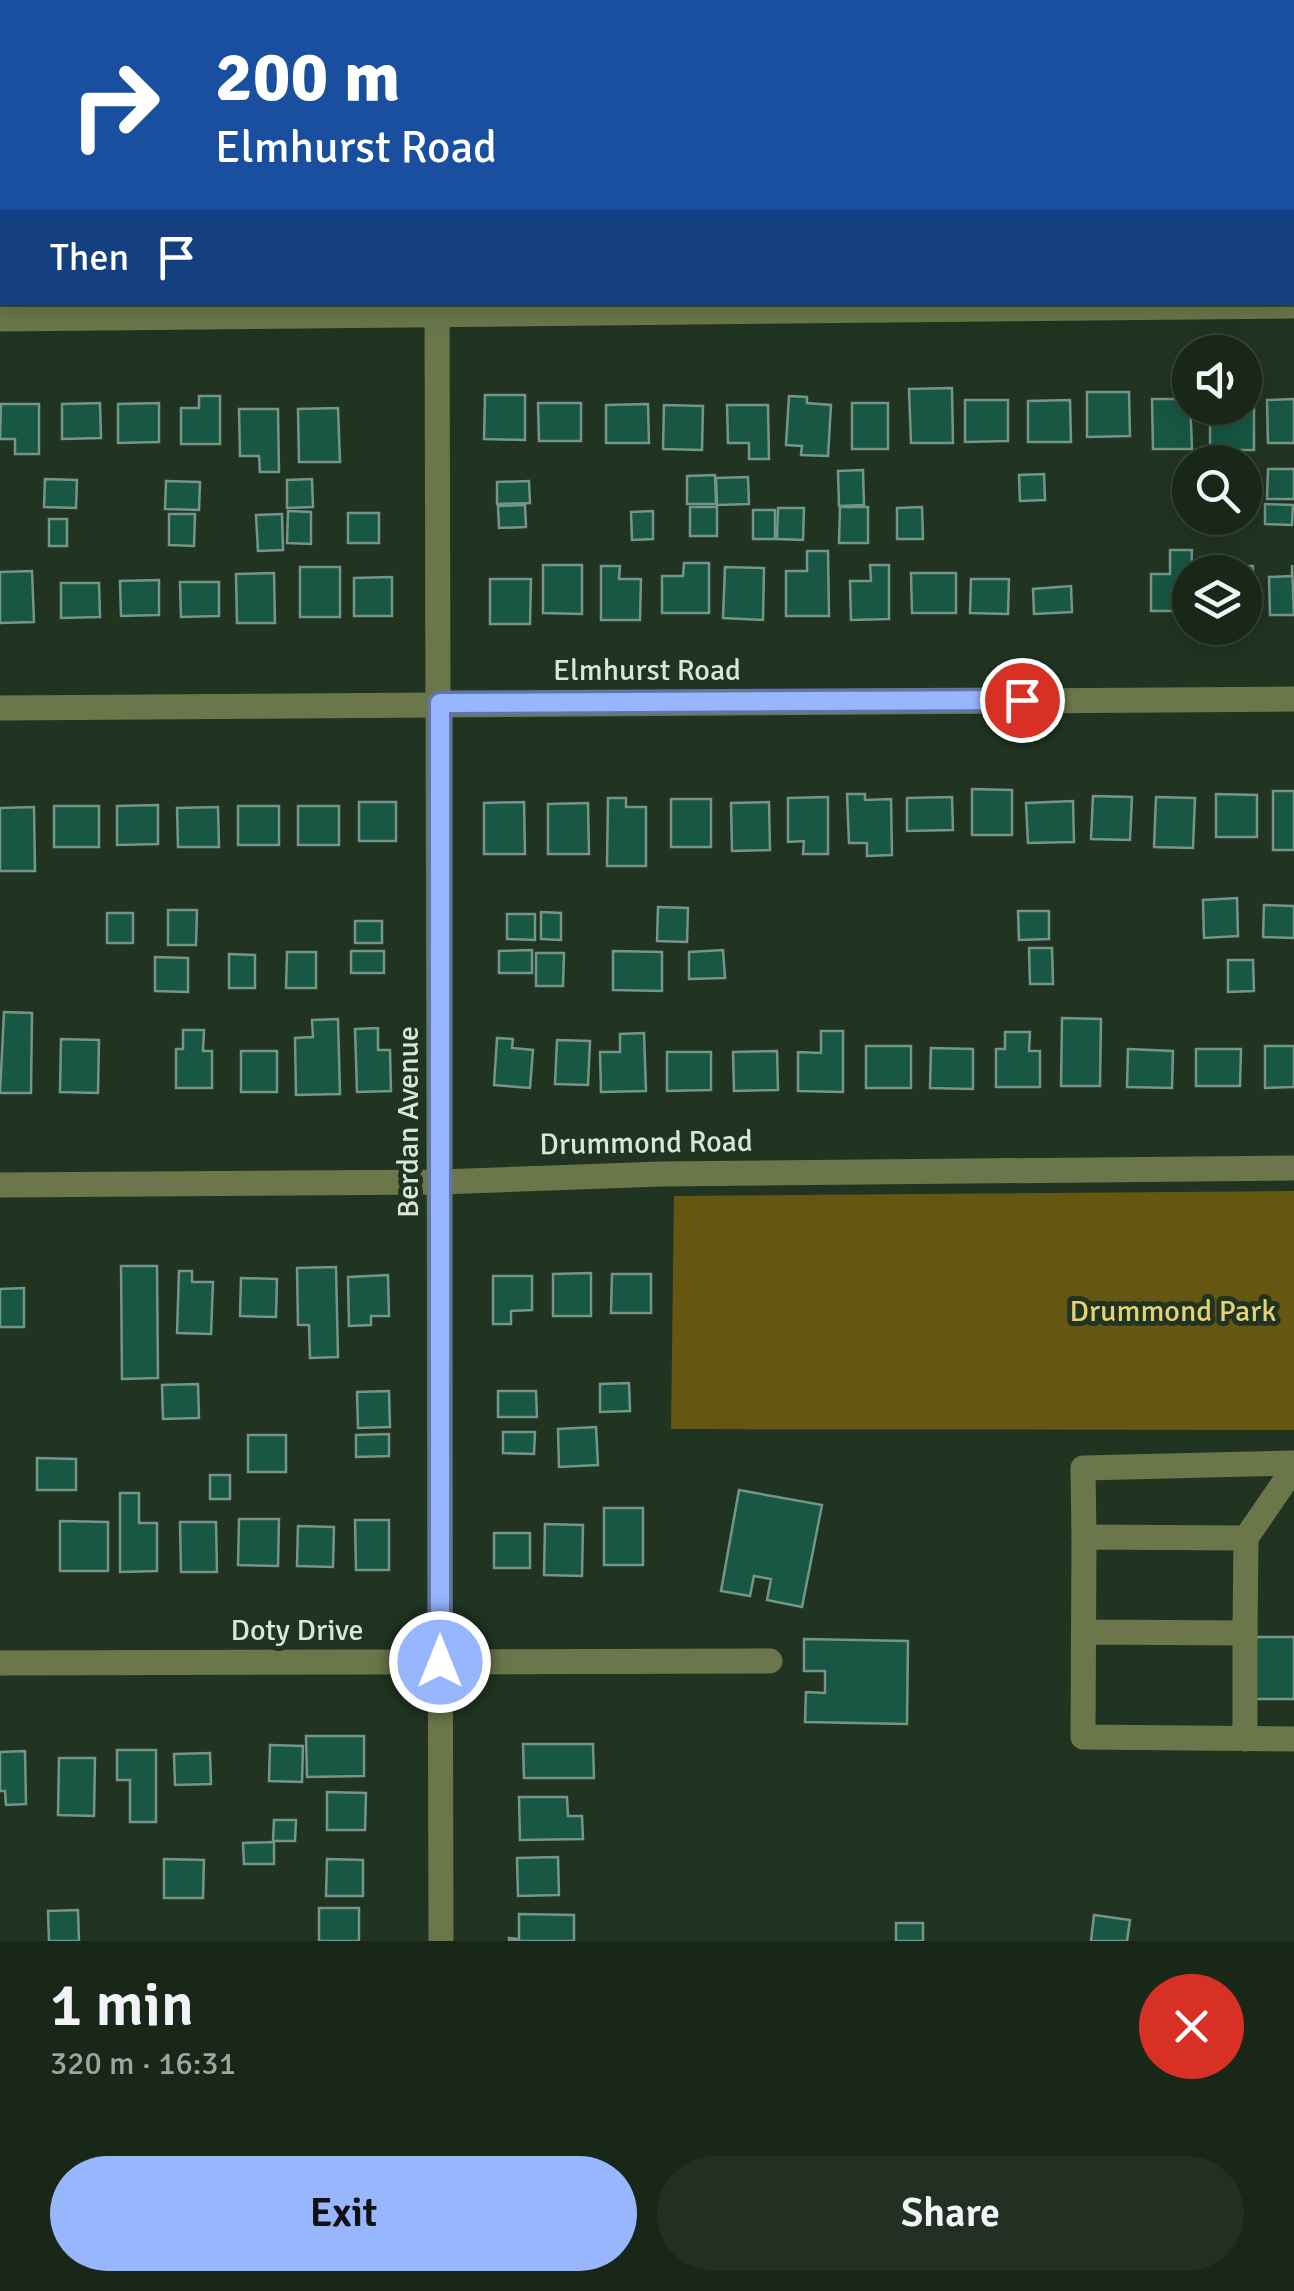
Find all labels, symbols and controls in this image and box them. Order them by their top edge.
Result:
text: 200 m [215,34,400,120]
icon: right [50,40,180,170]
text: Elmhurst Road [215,120,497,175]
icon: arrive [149,230,204,285]
text: Then [50,234,129,281]
map controls [1172,335,1262,645]
button: sound [1172,335,1262,425]
button: search [1172,445,1262,535]
button: layers [1172,555,1262,645]
street label: Elmhurst Road [553,652,741,689]
pin [980,658,1065,743]
icon: arrive [995,673,1050,728]
street label: Berdan Avenue [390,1026,427,1218]
street label: Drummond Road [539,1123,753,1163]
park label: Drummond Park [1070,1293,1276,1330]
position arrow [388,1610,492,1714]
street label: Doty Drive [230,1612,364,1649]
text: 1 min [50,1969,194,2043]
button: close [1139,1974,1244,2079]
text: 320 m · 16:31 [50,2044,236,2083]
button: Exit [50,2156,637,2271]
button: Share [657,2156,1244,2271]

